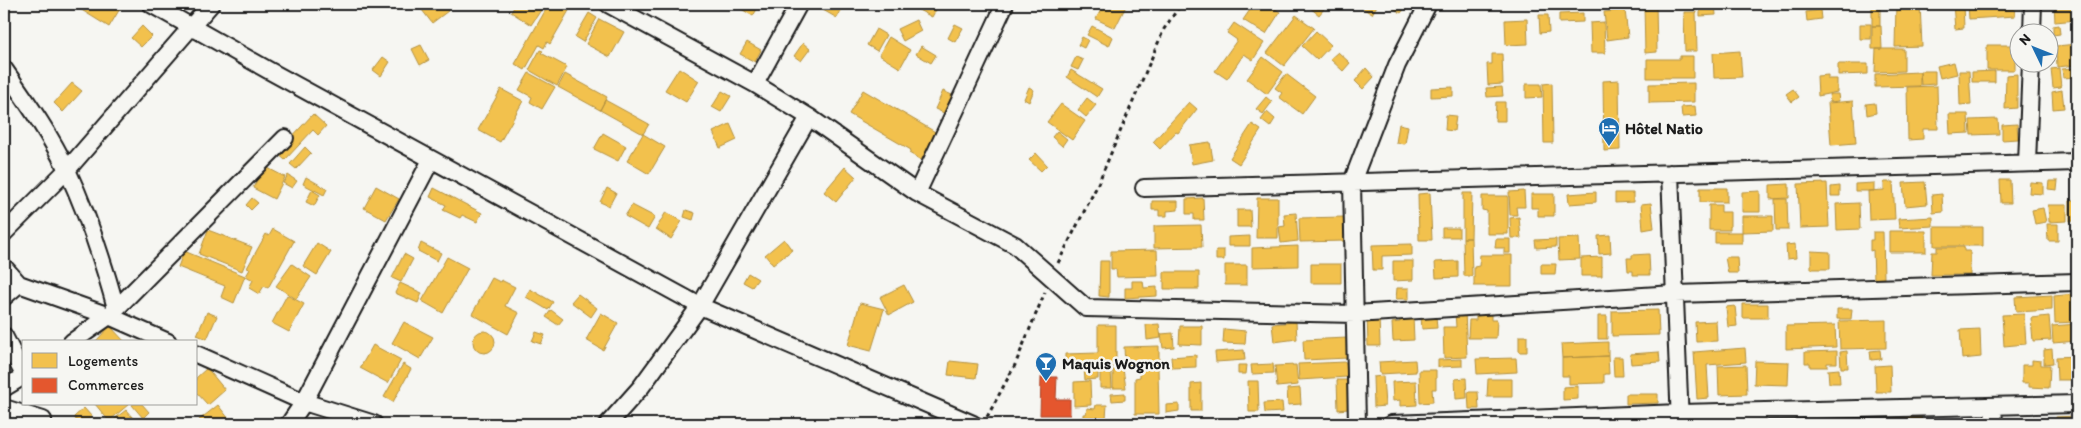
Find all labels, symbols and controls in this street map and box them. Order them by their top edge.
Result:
north arrow [2008,22,2058,72]
text: N [2015,30,2034,49]
hotel icon: Hôtel Natio [1597,116,1621,147]
place label: Hôtel Natio [1625,119,1703,138]
legend [22,340,198,406]
bar icon: Maquis Wognon [1034,351,1058,382]
text: Logements [68,352,139,370]
place label: Maquis Wognon [1062,354,1170,374]
text: Commerces [68,376,144,394]

